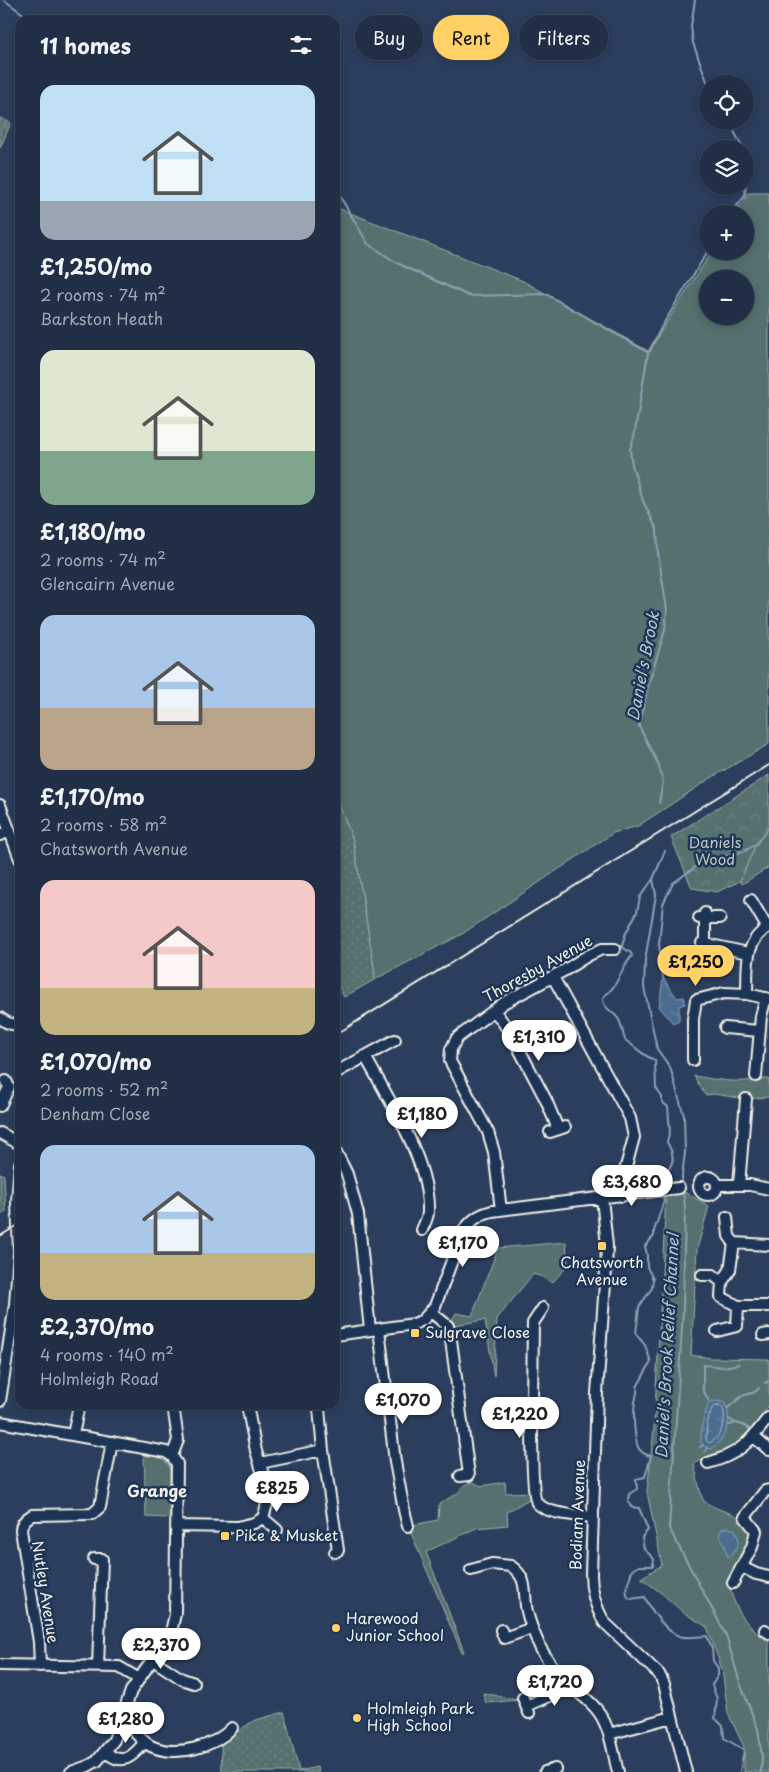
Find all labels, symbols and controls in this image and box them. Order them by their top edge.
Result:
chip: Buy [355,15,423,60]
chip: Rent [433,15,509,60]
chip: Filters [519,15,608,60]
text: 11 homes [40,29,131,61]
icon: filters [287,31,315,59]
map controls [699,75,754,325]
button: locate [699,75,754,130]
icon: home [133,118,223,208]
button: layers [699,140,754,195]
button: + [699,205,754,260]
text: £1,250/mo [40,250,152,282]
button: − [699,270,754,325]
text: 2 rooms · 74 m² [40,282,166,306]
text: Barkston Heath [40,306,163,330]
icon: home [133,383,223,473]
text: £1,180/mo [40,515,145,547]
text: 2 rooms · 74 m² [40,547,166,571]
text: Glencairn Avenue [40,571,175,595]
water label: Daniel's Brook [620,608,665,722]
icon: home [133,648,223,738]
text: £1,170/mo [40,780,144,812]
text: 2 rooms · 58 m² [40,812,167,836]
park label: Daniels Wood [689,830,741,870]
text: Chatsworth Avenue [40,836,188,860]
icon: home [133,913,223,1003]
street label: Thoresby Avenue [478,928,596,1007]
pin: £1,250 [655,944,737,987]
text: £1,250 [668,949,724,973]
pin: £1,310 [498,1020,580,1062]
text: £1,310 [513,1024,565,1048]
text: £1,070/mo [40,1045,151,1077]
text: 2 rooms · 52 m² [40,1077,168,1101]
pin: £1,180 [381,1096,463,1139]
text: Denham Close [40,1101,150,1125]
text: £1,180 [397,1101,447,1125]
pin: £3,680 [591,1164,673,1207]
text: £3,680 [603,1169,661,1193]
icon: home [133,1178,223,1268]
pin: £1,170 [422,1226,504,1268]
text: £1,170 [438,1230,488,1254]
water label: Daniel's Brook Relief Channel [648,1230,684,1459]
marker: Chatsworth Avenue [596,1240,608,1252]
place label: Chatsworth Avenue [560,1250,644,1290]
text: £2,370/mo [40,1310,154,1342]
place label: Sulgrave Close [425,1320,530,1343]
marker: Sulgrave Close [409,1327,421,1339]
text: 4 rooms · 140 m² [40,1342,174,1366]
text: Holmleigh Road [40,1366,159,1390]
pin: £1,070 [362,1382,444,1425]
text: £1,070 [376,1387,430,1411]
pin: £1,220 [479,1396,561,1439]
text: £1,220 [492,1401,548,1425]
street label: Bodiam Avenue [563,1459,590,1571]
pin: £825 [247,1470,307,1513]
text: £825 [256,1475,298,1499]
district label: Grange [127,1478,187,1502]
place label: Pike & Musket [235,1523,338,1546]
marker: Pike & Musket [219,1530,231,1542]
street label: Nutley Avenue [27,1539,66,1645]
place label: Harewood Junior School [346,1606,444,1646]
marker: Harewood Junior School [330,1622,342,1634]
pin: £2,370 [120,1628,202,1670]
text: £2,370 [133,1632,189,1656]
pin: £1,720 [514,1664,596,1707]
text: £1,720 [528,1669,582,1693]
place label: Holmleigh Park High School [367,1696,474,1736]
pin: £1,280 [85,1702,167,1744]
text: £1,280 [98,1706,154,1730]
marker: Holmleigh Park High School [351,1712,363,1724]

